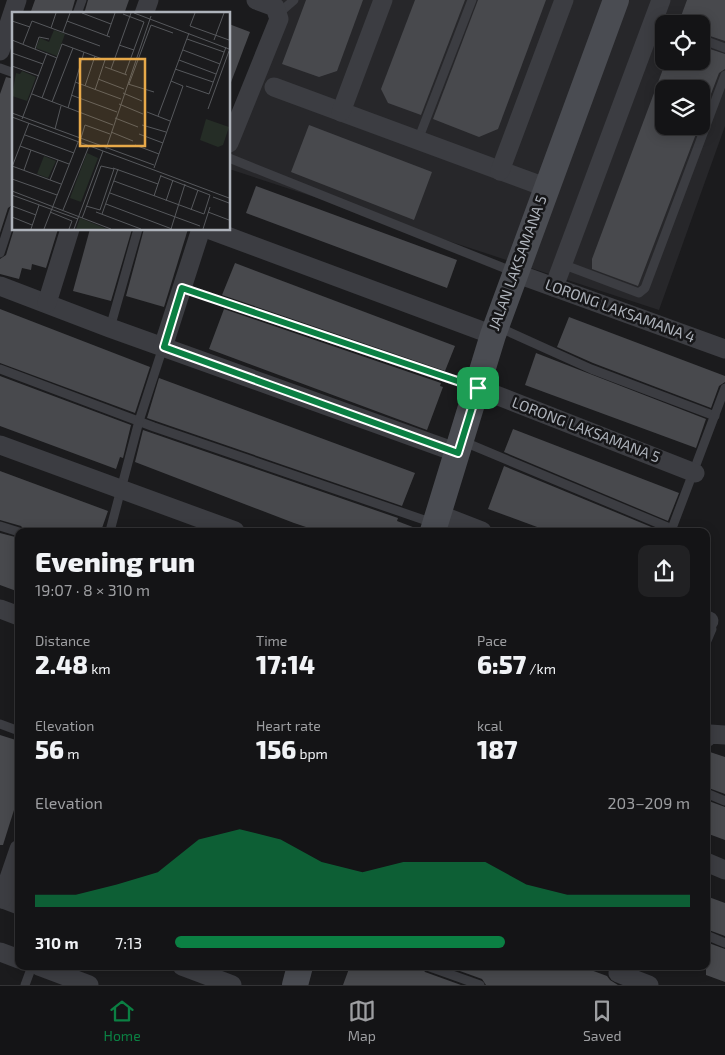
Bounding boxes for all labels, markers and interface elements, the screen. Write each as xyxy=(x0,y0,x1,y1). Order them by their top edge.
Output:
inset map xyxy=(12,12,230,230)
map controls xyxy=(655,15,710,135)
button: locate xyxy=(655,15,710,70)
button: layers xyxy=(655,80,710,135)
street label: JALAN LAKSAMANA 5 xyxy=(484,193,550,333)
street label: LORONG LAKSAMANA 4 xyxy=(543,275,698,346)
pin xyxy=(457,367,499,409)
icon: arrive xyxy=(464,374,492,402)
street label: LORONG LAKSAMANA 5 xyxy=(510,392,663,466)
text: Evening run xyxy=(35,544,195,578)
button: share xyxy=(638,545,690,597)
text: 19:07 · 8 × 310 m xyxy=(35,580,150,599)
text: Distance xyxy=(35,632,90,649)
text: Time xyxy=(256,632,287,649)
text: Pace xyxy=(477,632,507,649)
text: 2.48 xyxy=(35,649,88,679)
text: 17:14 xyxy=(256,649,315,679)
text: 6:57 xyxy=(477,649,526,679)
text: km xyxy=(88,660,111,677)
text: /km xyxy=(526,660,556,677)
text: Elevation xyxy=(35,717,94,734)
text: Heart rate xyxy=(256,717,321,734)
text: kcal xyxy=(477,717,503,734)
text: 56 xyxy=(35,734,64,764)
text: 156 xyxy=(256,734,296,764)
text: 187 xyxy=(477,734,517,764)
text: m xyxy=(64,745,79,762)
text: bpm xyxy=(296,745,328,762)
text: Elevation xyxy=(35,793,103,812)
text: 203–209 m xyxy=(608,793,690,812)
text: 310 m xyxy=(35,933,79,952)
text: 7:13 xyxy=(115,933,142,952)
tab: Home xyxy=(104,997,141,1044)
tab: Map xyxy=(348,997,376,1044)
tab: Saved xyxy=(583,997,621,1044)

